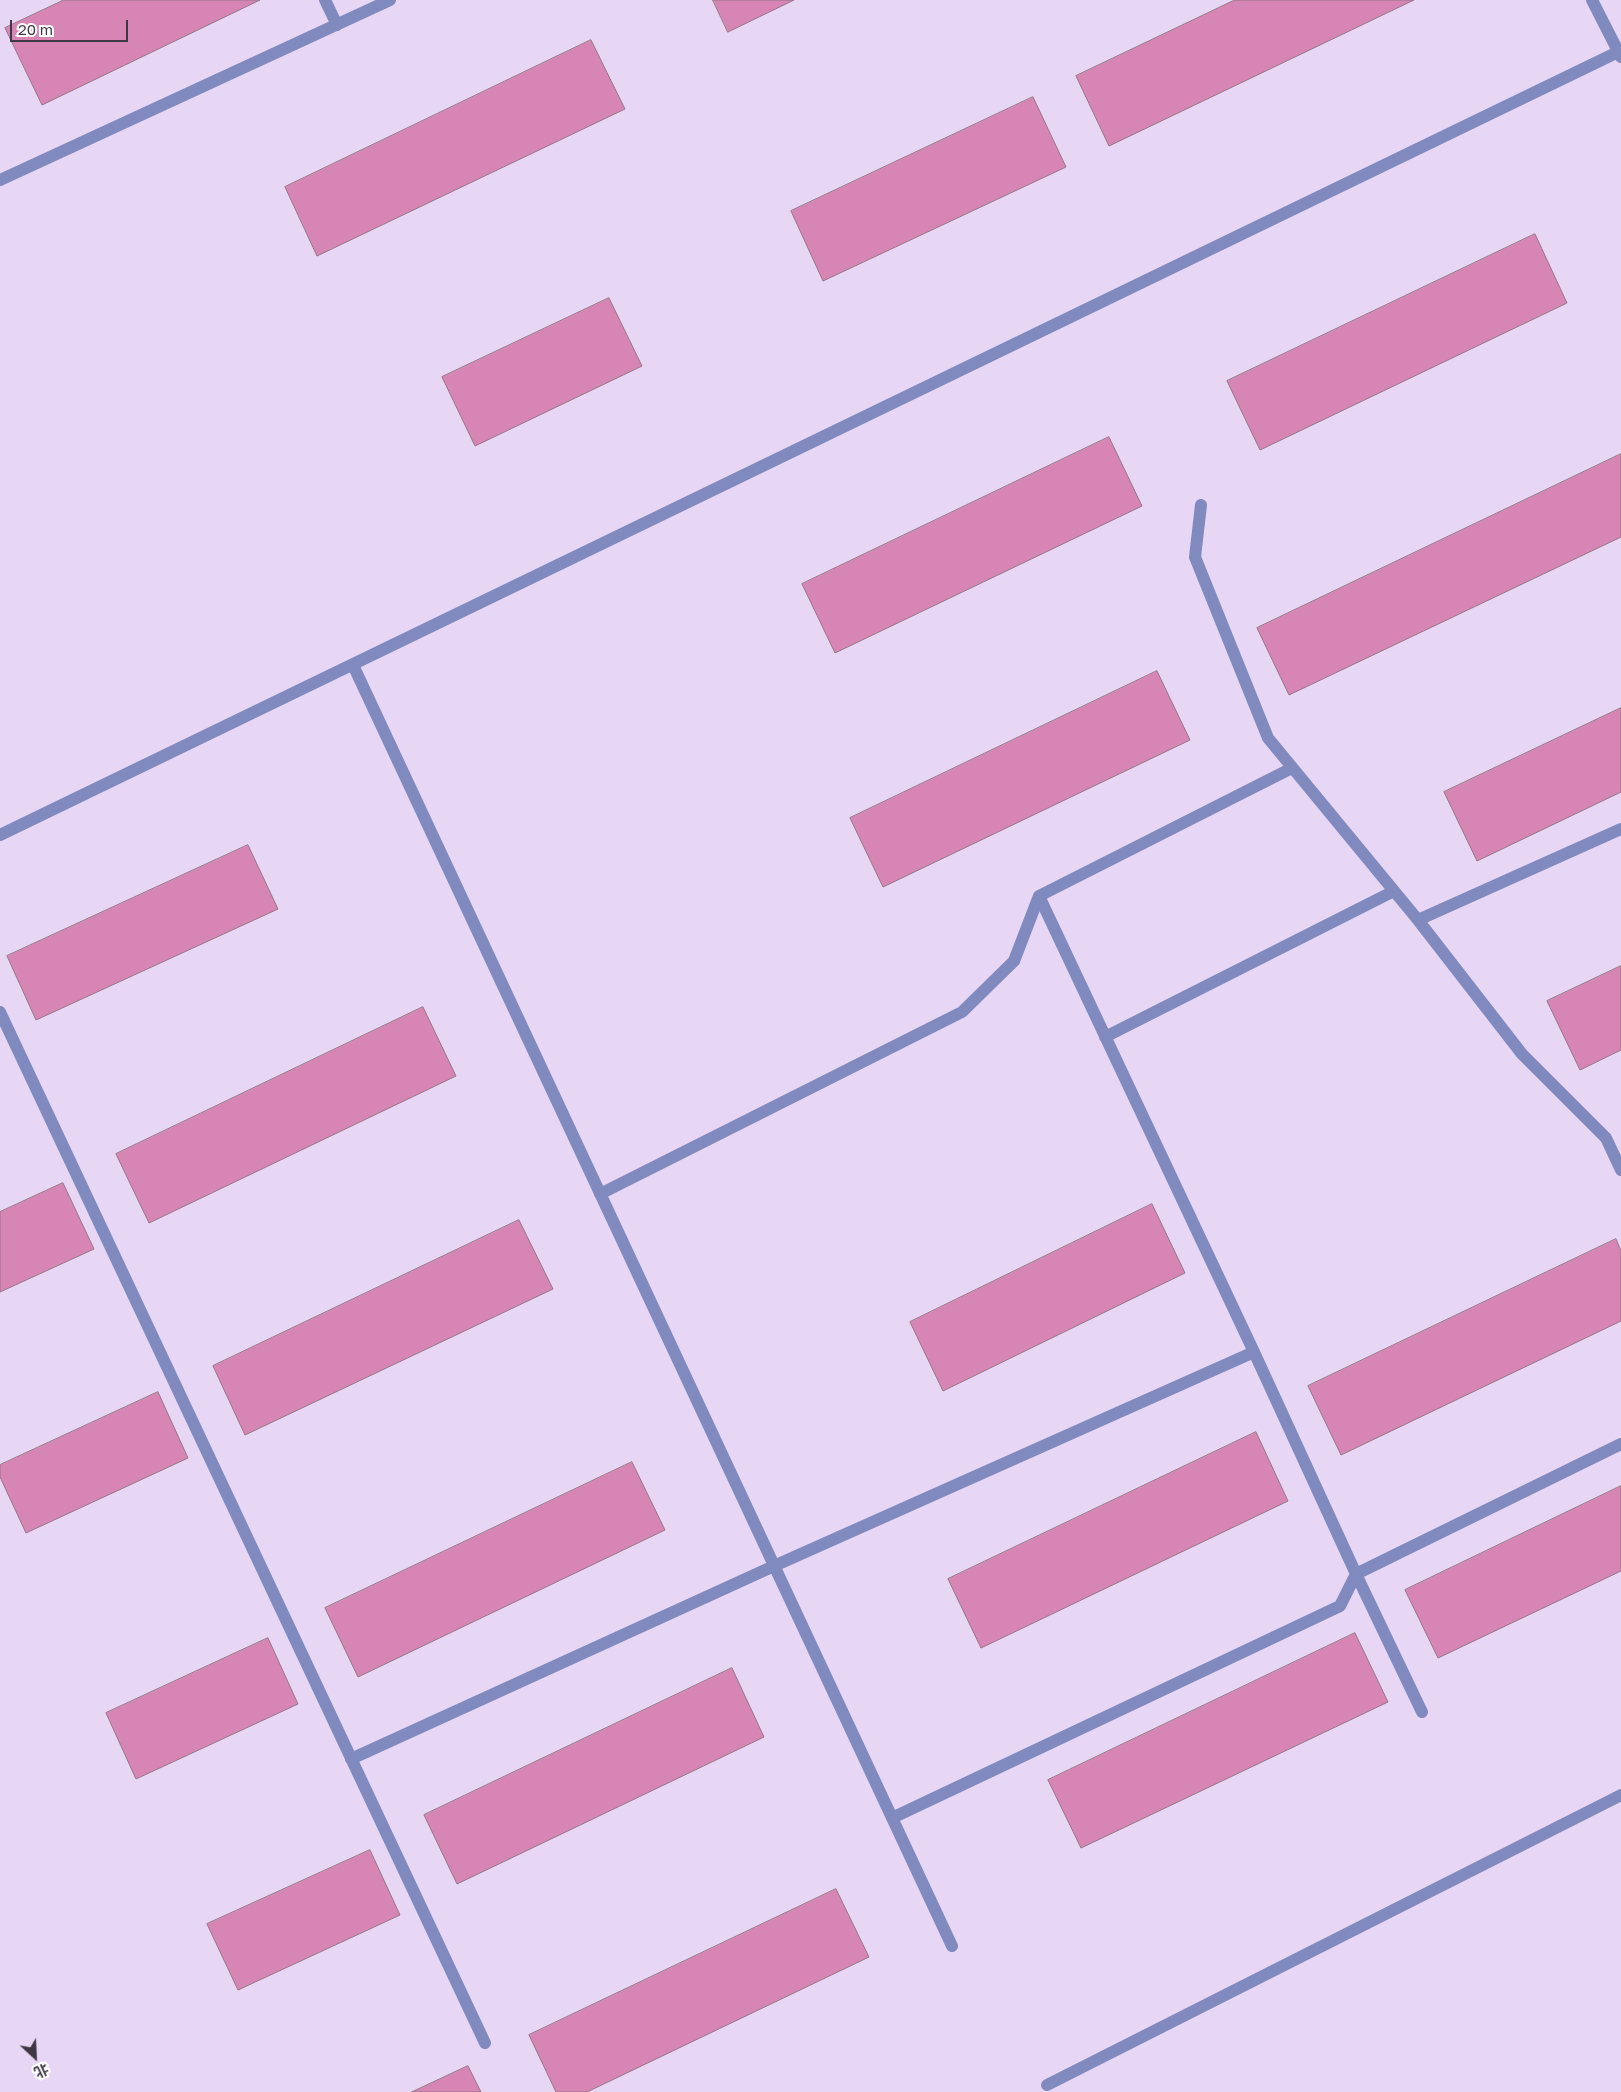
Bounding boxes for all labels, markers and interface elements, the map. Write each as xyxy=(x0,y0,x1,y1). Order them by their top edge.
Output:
scale bar xyxy=(12,10,130,42)
text: 20 m xyxy=(18,20,53,38)
north arrow xyxy=(10,2032,60,2082)
text: 北 xyxy=(32,2060,51,2082)

